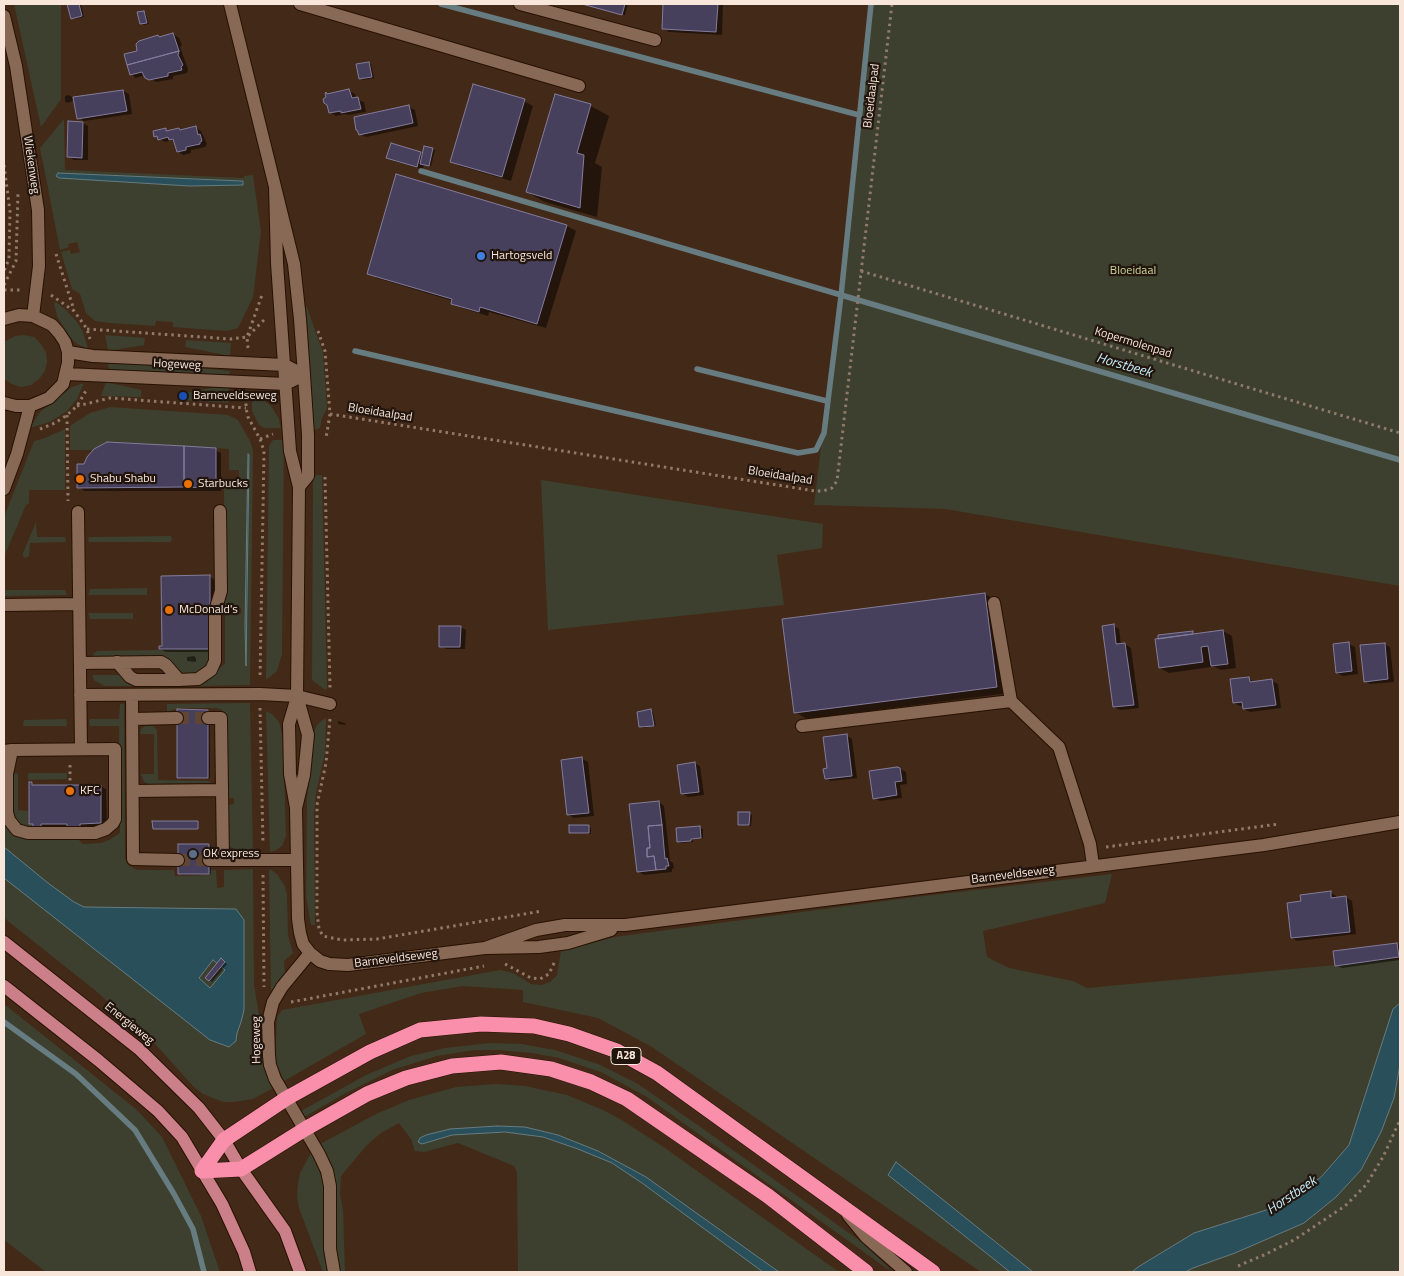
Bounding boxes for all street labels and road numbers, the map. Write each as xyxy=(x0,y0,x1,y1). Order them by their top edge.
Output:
street label: Bloeidaalpad xyxy=(861,63,883,129)
street label: Wiekenweg xyxy=(20,135,42,195)
street label: Kopermolenpad xyxy=(1093,324,1173,362)
street label: Hogeweg xyxy=(153,357,201,373)
street label: Bloeidaalpad xyxy=(347,401,413,425)
street label: Bloeidaalpad xyxy=(747,464,813,488)
street label: Barneveldseweg xyxy=(971,863,1055,887)
street label: Barneveldseweg xyxy=(354,947,438,971)
street label: Energieweg xyxy=(101,1000,157,1048)
street label: Hogeweg xyxy=(249,1016,265,1064)
road number: A28 xyxy=(611,1048,641,1064)

